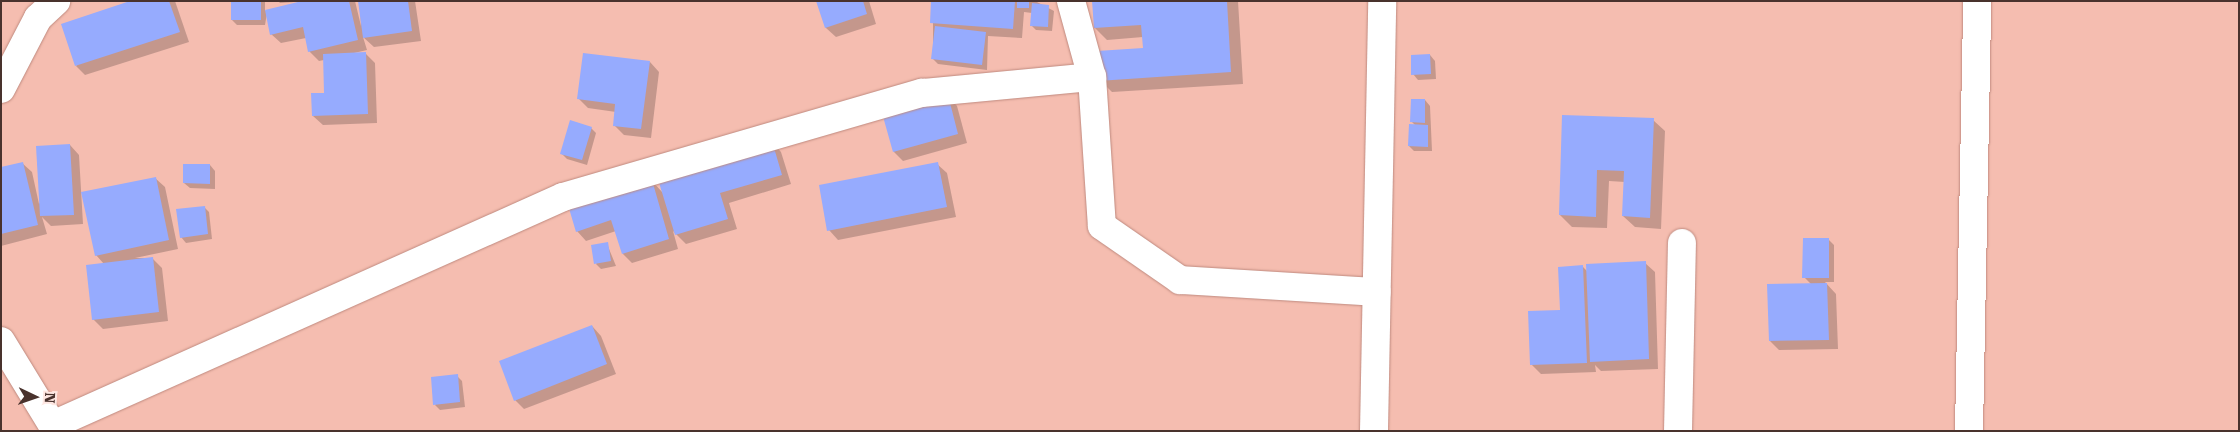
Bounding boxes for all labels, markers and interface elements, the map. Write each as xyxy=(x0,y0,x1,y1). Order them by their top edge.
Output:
north arrow xyxy=(10,372,60,422)
text: N xyxy=(42,392,58,404)

